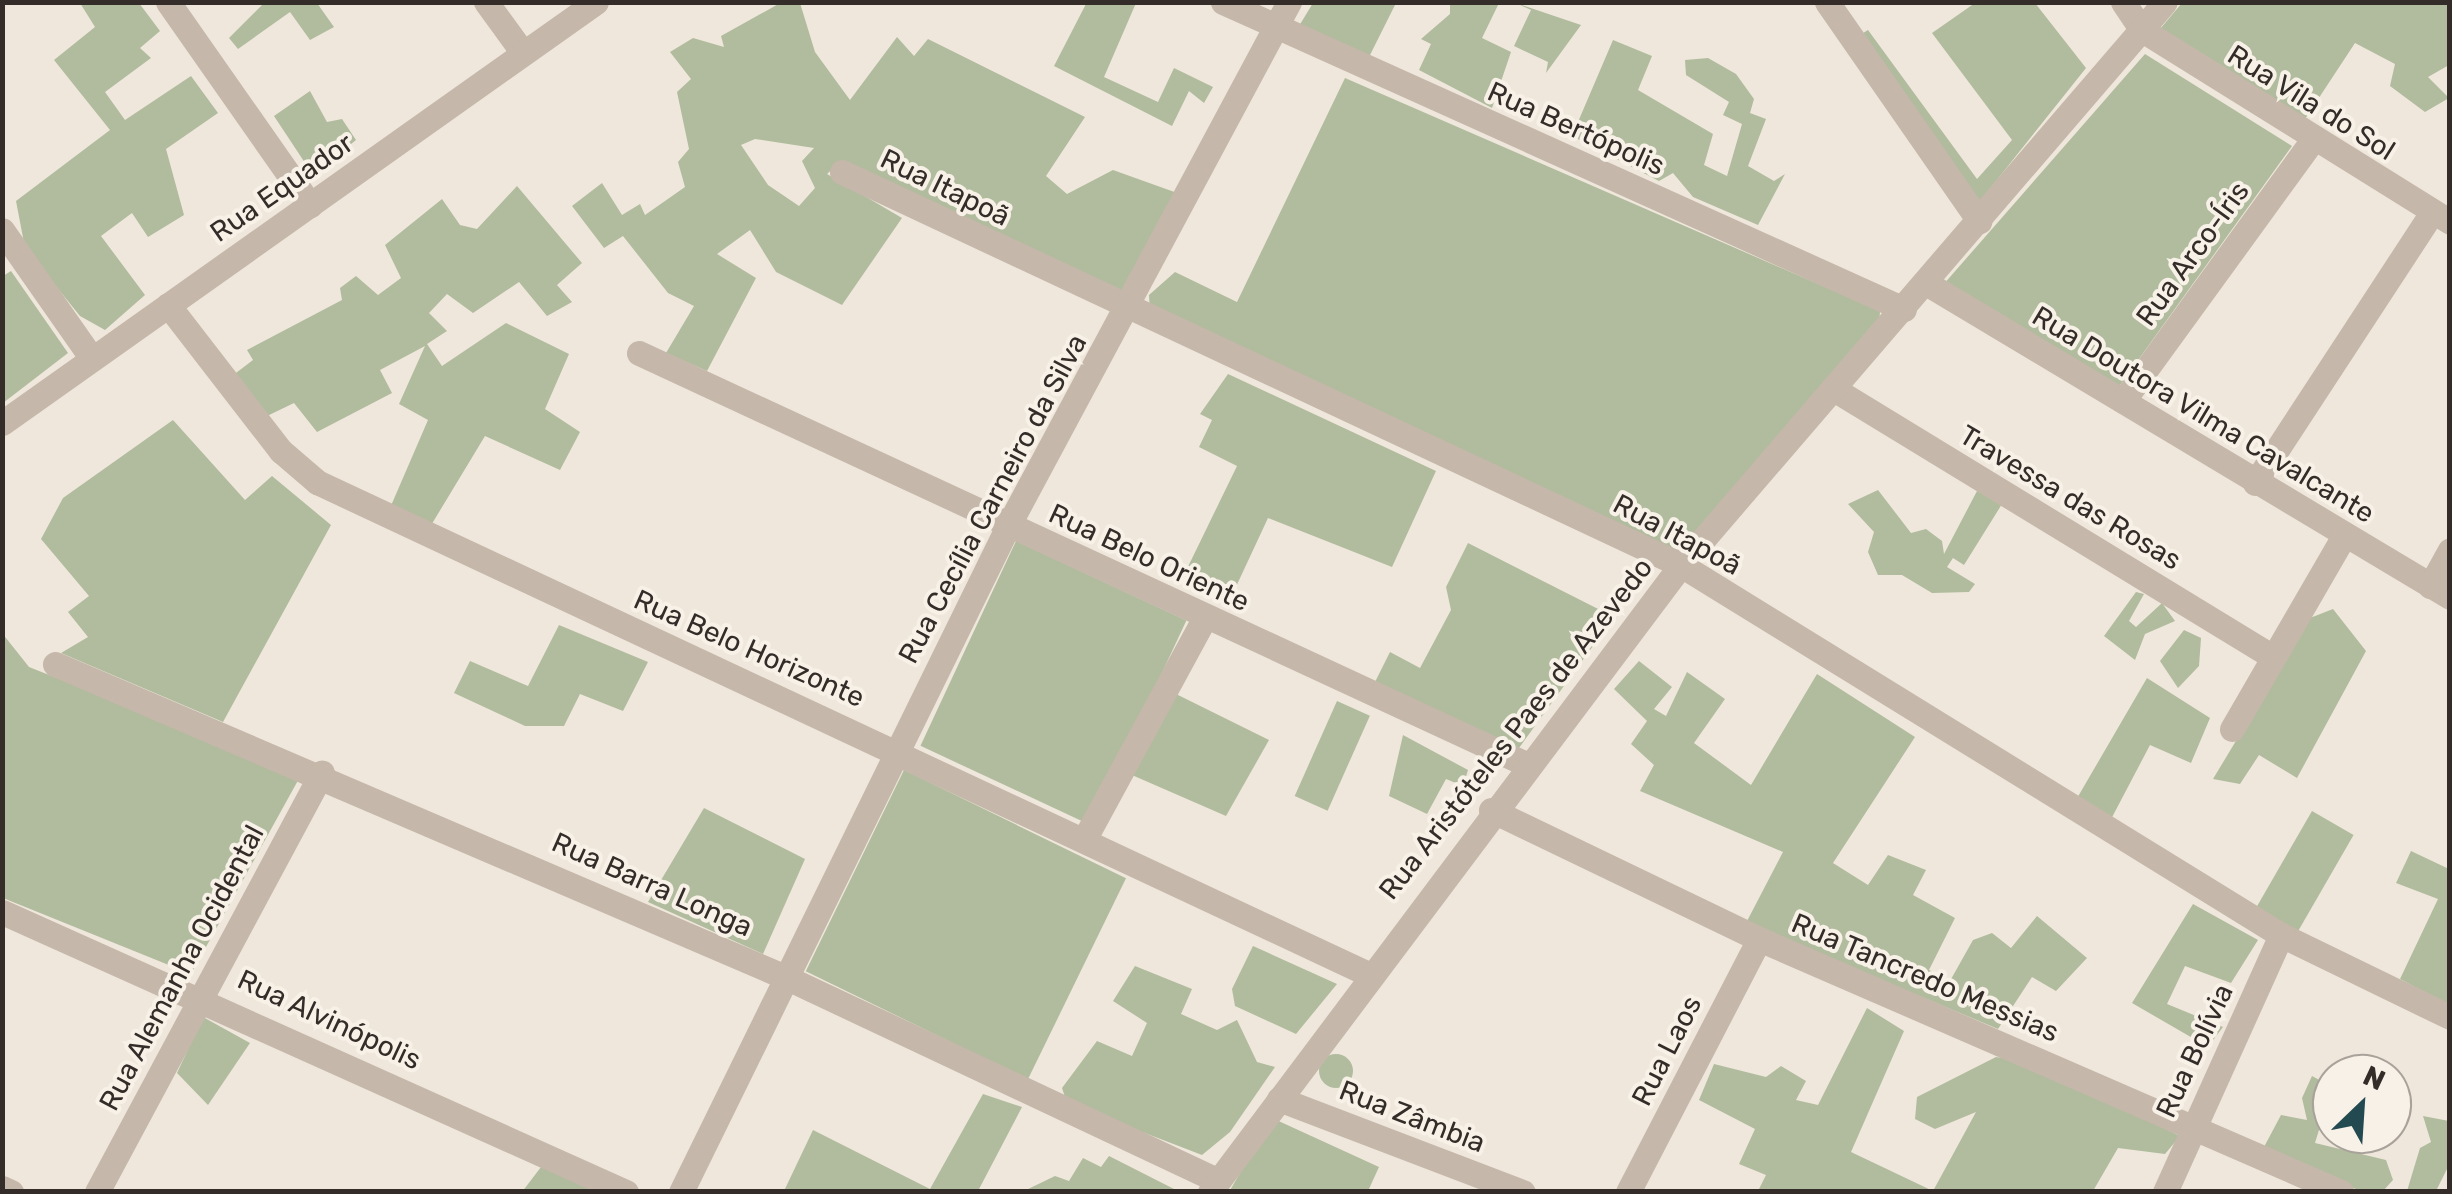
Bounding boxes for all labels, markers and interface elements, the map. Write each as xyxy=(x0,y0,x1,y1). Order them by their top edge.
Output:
street label: Rua Vila do Sol xyxy=(2221,38,2401,168)
street label: Rua Bertópolis xyxy=(1482,75,1670,183)
street label: Rua Equador xyxy=(204,126,360,250)
street label: Rua Itapoã xyxy=(875,142,1015,234)
street label: Rua Arco-Íris xyxy=(2129,175,2257,333)
street label: Rua Doutora Vilma Cavalcante xyxy=(2026,299,2380,531)
street label: Rua Cecília Carneiro da Silva xyxy=(892,329,1094,669)
street label: Travessa das Rosas xyxy=(1953,419,2187,577)
street label: Rua Itapoã xyxy=(1607,487,1747,583)
street label: Rua Belo Oriente xyxy=(1044,497,1254,619)
street label: Rua Aristóteles Paes de Azevedo xyxy=(1372,551,1660,907)
street label: Rua Belo Horizonte xyxy=(629,583,869,715)
street label: Rua Alemanha Ocidental xyxy=(92,819,272,1117)
street label: Rua Barra Longa xyxy=(547,826,757,944)
street label: Rua Tancredo Messias xyxy=(1786,906,2064,1050)
street label: Rua Alvinópolis xyxy=(232,963,426,1077)
street label: Rua Bolívia xyxy=(2149,979,2241,1123)
street label: Rua Laos xyxy=(1625,990,1709,1112)
north arrow xyxy=(2312,1054,2412,1154)
text: N xyxy=(2358,1059,2390,1097)
street label: Rua Zâmbia xyxy=(1334,1074,1490,1160)

